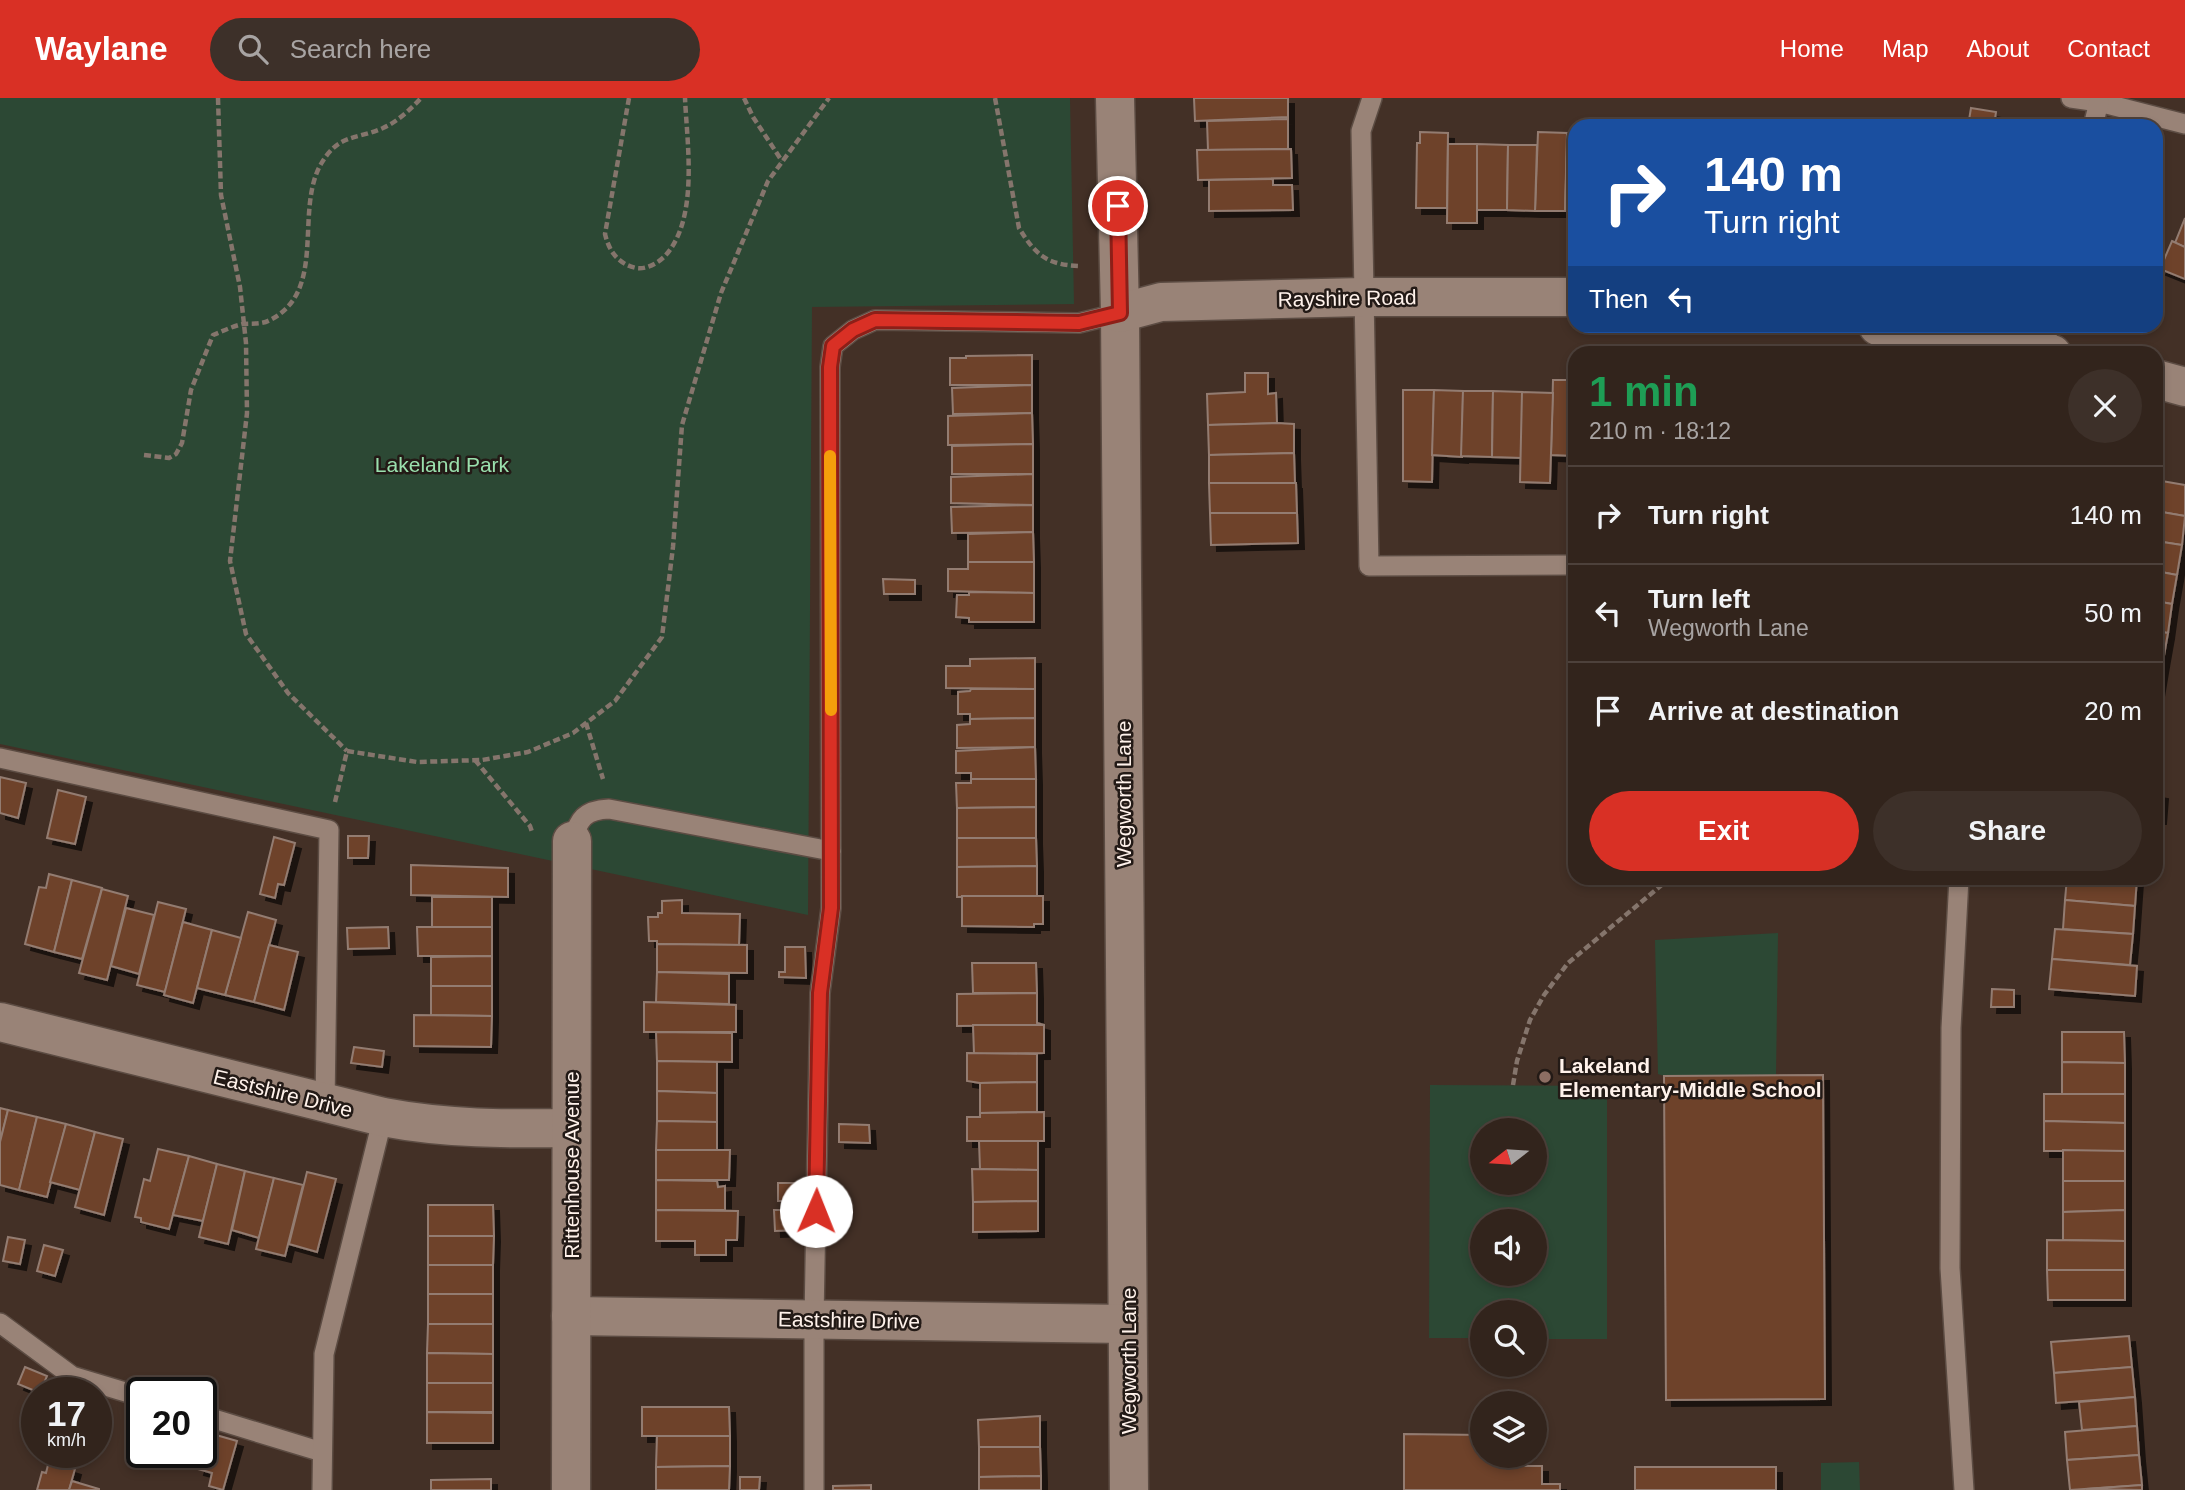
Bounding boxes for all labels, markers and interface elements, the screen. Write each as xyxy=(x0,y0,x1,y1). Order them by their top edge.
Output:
search box xyxy=(210,18,700,81)
text: Waylane xyxy=(35,30,168,67)
icon: search xyxy=(234,30,272,68)
text: Search here xyxy=(290,34,431,64)
text: Home xyxy=(1780,35,1844,62)
text: Map xyxy=(1882,35,1929,62)
text: About xyxy=(1967,35,2029,62)
text: Contact xyxy=(2067,35,2150,62)
icon: right xyxy=(1589,147,1680,238)
text: 140 m xyxy=(1704,147,1843,201)
pin xyxy=(1088,176,1148,236)
icon: arrive xyxy=(1099,187,1137,225)
text: Turn right xyxy=(1704,204,1840,240)
icon: left xyxy=(1662,280,1700,318)
text: Then xyxy=(1589,284,1648,314)
street label: Rayshire Road xyxy=(1277,285,1417,311)
text: 1 min xyxy=(1589,368,1699,415)
button: close xyxy=(2068,369,2142,443)
text: 210 m · 18:12 xyxy=(1589,418,1731,444)
park label: Lakeland Park xyxy=(375,453,510,476)
icon: right xyxy=(1589,496,1627,534)
text: Turn right xyxy=(1648,500,1769,530)
text: 140 m xyxy=(2070,500,2142,530)
text: Turn left xyxy=(1648,584,1750,614)
icon: left xyxy=(1589,594,1627,632)
text: 50 m xyxy=(2084,598,2142,628)
text: Wegworth Lane xyxy=(1648,615,1809,641)
icon: arrive xyxy=(1589,692,1627,730)
text: Arrive at destination xyxy=(1648,696,1899,726)
text: 20 m xyxy=(2084,696,2142,726)
street label: Wegworth Lane xyxy=(1112,721,1135,867)
button: Exit xyxy=(1589,791,1859,871)
button: Share xyxy=(1873,791,2142,871)
place label: Lakeland Elementary-Middle School xyxy=(1559,1054,1822,1101)
street label: Eastshire Drive xyxy=(211,1065,355,1121)
marker: Lakeland Elementary-Middle School xyxy=(1537,1069,1553,1085)
street label: Rittenhouse Avenue xyxy=(560,1071,583,1259)
north arrow xyxy=(1470,1118,1547,1195)
map controls xyxy=(1470,1118,1547,1468)
position arrow xyxy=(779,1174,853,1248)
button: sound xyxy=(1470,1209,1547,1286)
street label: Wegworth Lane xyxy=(1117,1288,1140,1434)
button: search xyxy=(1470,1300,1547,1377)
street label: Eastshire Drive xyxy=(778,1307,920,1333)
speed limit sign: 20 xyxy=(126,1377,217,1468)
button: layers xyxy=(1470,1391,1547,1468)
text: 17 xyxy=(47,1394,86,1433)
text: km/h xyxy=(47,1430,86,1450)

